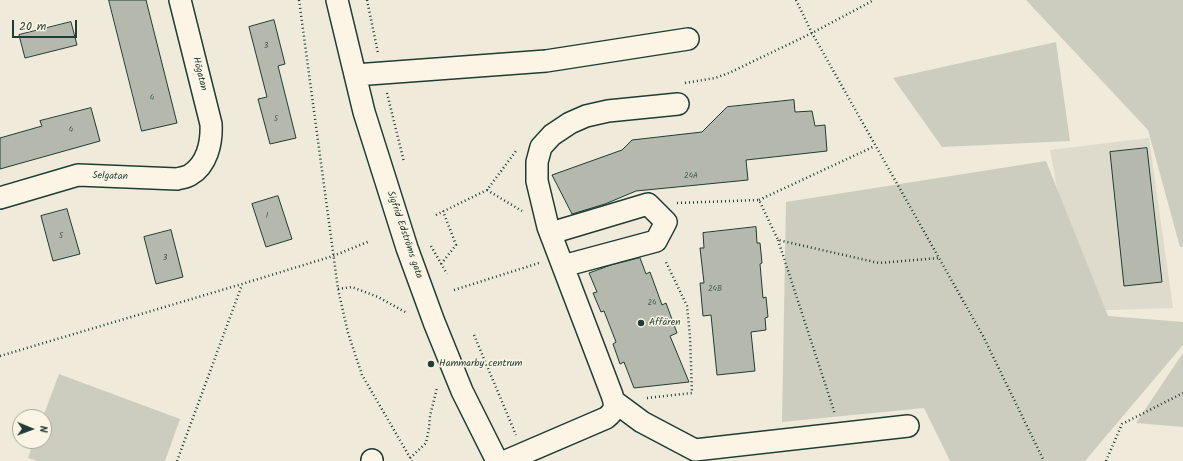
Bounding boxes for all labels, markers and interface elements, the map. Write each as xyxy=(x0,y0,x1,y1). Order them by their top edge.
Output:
scale bar xyxy=(14,12,79,38)
text: 20 m xyxy=(19,17,46,36)
house number: 3 xyxy=(264,42,268,52)
street label: Högatan xyxy=(189,56,209,92)
house number: 4 xyxy=(150,94,154,104)
house number: 5 xyxy=(274,115,278,125)
house number: 4 xyxy=(69,126,73,136)
street label: Selgatan xyxy=(92,170,128,184)
house number: 24A xyxy=(684,172,698,182)
street label: Sigfrid Edströms gata xyxy=(383,190,425,280)
house number: 1 xyxy=(266,212,268,222)
house number: 5 xyxy=(59,232,63,242)
house number: 3 xyxy=(163,254,167,264)
house number: 24B xyxy=(708,285,722,295)
house number: 24 xyxy=(647,299,657,309)
place label: Affären xyxy=(649,317,680,329)
marker: Affären xyxy=(636,318,646,328)
place label: Hammarby centrum xyxy=(439,358,522,370)
marker: Hammarby centrum xyxy=(426,359,436,369)
north arrow xyxy=(12,409,52,449)
text: N xyxy=(34,426,52,433)

